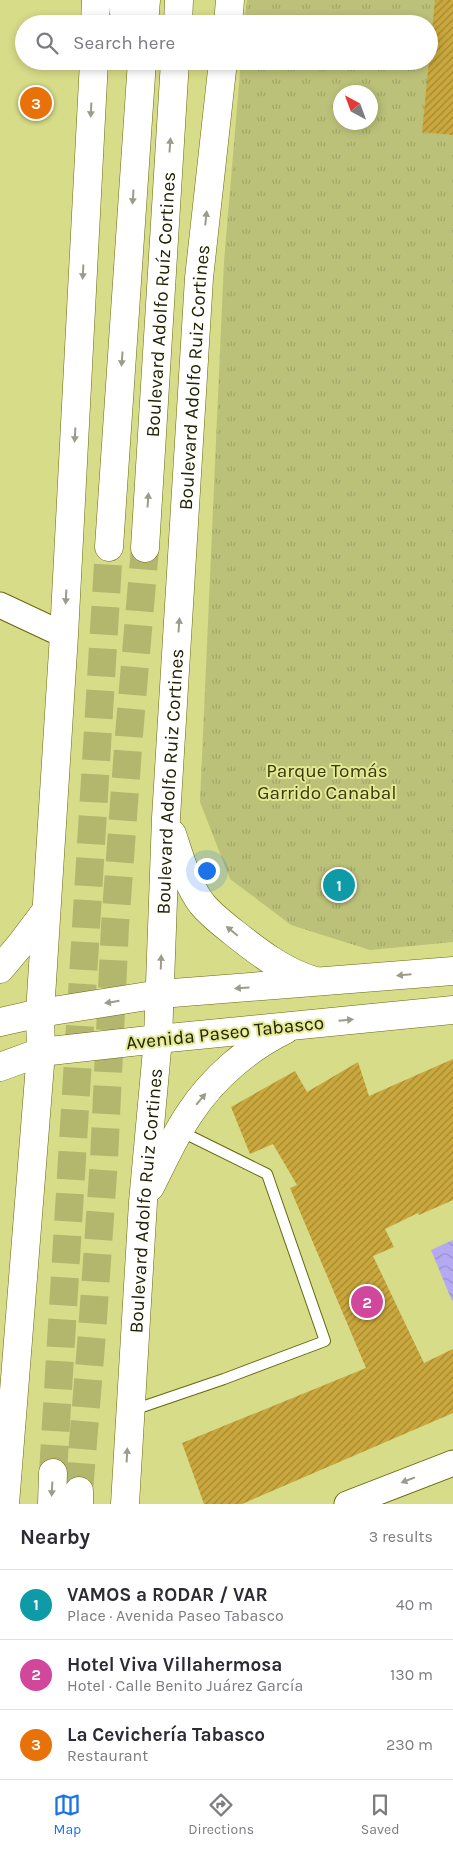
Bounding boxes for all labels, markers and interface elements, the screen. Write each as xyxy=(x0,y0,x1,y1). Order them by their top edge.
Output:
search box xyxy=(15,15,438,70)
icon: search xyxy=(33,29,61,57)
text: Search here xyxy=(73,32,175,54)
pin: 3 xyxy=(20,84,52,122)
north arrow xyxy=(333,85,378,130)
one-way arrow xyxy=(87,102,95,118)
one-way arrow xyxy=(166,137,174,153)
street label: Boulevard Adolfo Ruíz Cortines xyxy=(142,171,180,438)
one-way arrow xyxy=(128,189,136,205)
one-way arrow xyxy=(202,210,210,226)
street label: Boulevard Adolfo Ruiz Cortines xyxy=(175,243,215,511)
one-way arrow xyxy=(79,264,87,280)
one-way arrow xyxy=(117,352,125,368)
one-way arrow xyxy=(70,427,78,443)
one-way arrow xyxy=(144,491,152,507)
one-way arrow xyxy=(62,589,70,605)
one-way arrow xyxy=(176,616,184,632)
street label: Boulevard Adolfo Ruiz Cortines xyxy=(153,648,188,915)
park label: Parque Tomás Garrido Canabal xyxy=(257,760,397,804)
your location xyxy=(194,858,220,884)
pin: 1 xyxy=(323,866,355,904)
one-way arrow xyxy=(226,926,239,937)
one-way arrow xyxy=(158,953,166,969)
one-way arrow xyxy=(396,971,412,979)
one-way arrow xyxy=(234,984,250,992)
one-way arrow xyxy=(104,998,120,1006)
street label: Avenida Paseo Tabasco xyxy=(125,1012,325,1054)
one-way arrow xyxy=(338,1016,354,1024)
street label: Boulevard Adolfo Ruiz Cortines xyxy=(125,1067,167,1334)
one-way arrow xyxy=(195,1093,206,1105)
pin: 2 xyxy=(351,1283,383,1321)
one-way arrow xyxy=(123,1447,131,1463)
one-way arrow xyxy=(400,1477,415,1485)
one-way arrow xyxy=(48,1481,56,1497)
text: Nearby xyxy=(20,1525,90,1549)
text: 3 results xyxy=(369,1527,433,1546)
text: VAMOS a RODAR / VAR xyxy=(67,1584,268,1606)
text: 1 xyxy=(33,1595,39,1614)
text: 40 m xyxy=(396,1595,433,1614)
text: Place · Avenida Paseo Tabasco xyxy=(67,1606,284,1625)
text: Hotel Viva Villahermosa xyxy=(67,1654,282,1676)
text: 2 xyxy=(31,1665,41,1684)
text: 130 m xyxy=(390,1665,433,1684)
text: Hotel · Calle Benito Juárez García xyxy=(67,1676,303,1695)
text: La Cevichería Tabasco xyxy=(67,1724,265,1746)
text: 3 xyxy=(31,1735,41,1754)
text: 230 m xyxy=(386,1735,433,1754)
text: Restaurant xyxy=(67,1746,148,1765)
tab: Map xyxy=(53,1791,81,1838)
tab: Directions xyxy=(188,1791,254,1838)
tab: Saved xyxy=(361,1791,400,1838)

